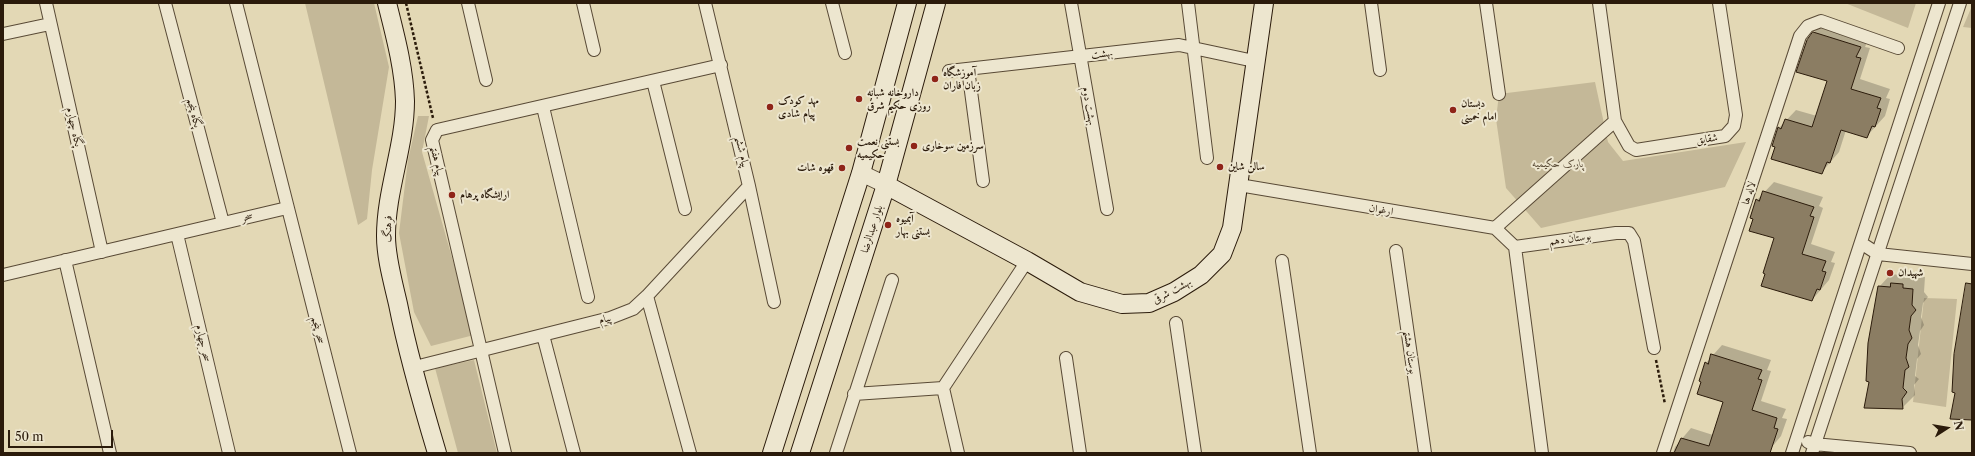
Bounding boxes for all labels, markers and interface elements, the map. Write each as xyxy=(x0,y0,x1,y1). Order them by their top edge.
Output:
street label: بهشت xyxy=(1090,46,1114,62)
place label: آموزشگاه زبان فاران xyxy=(943,66,981,92)
marker: آموزشگاه زبان فاران xyxy=(930,74,940,84)
place label: داروخانه شبانه روزی حکیم شرق xyxy=(867,86,931,112)
street label: بهشت دوم xyxy=(1079,86,1099,126)
place label: مهد کودک پیام شادی xyxy=(778,94,819,120)
marker: داروخانه شبانه روزی حکیم شرق xyxy=(854,94,864,104)
street label: پگاه پنجم xyxy=(184,97,204,129)
place label: دبستان امام خمینی xyxy=(1461,97,1497,123)
marker: مهد کودک پیام شادی xyxy=(765,102,775,112)
marker: دبستان امام خمینی xyxy=(1448,105,1458,115)
street label: پگاه چهارم xyxy=(63,106,85,148)
street label: شقایق xyxy=(1695,131,1719,147)
street label: پیام ششم xyxy=(732,135,752,169)
place label: بستنی نعمت حکیمیه xyxy=(857,135,899,161)
place label: سرزمین سوخاری xyxy=(922,139,984,153)
marker: سرزمین سوخاری xyxy=(909,141,919,151)
marker: بستنی نعمت حکیمیه xyxy=(844,143,854,153)
street label: پیام هفتم xyxy=(427,145,447,177)
park label: پارک حکیمیه xyxy=(1532,157,1584,171)
place label: سالن شاین xyxy=(1228,160,1265,174)
place label: قهوه شات xyxy=(797,161,834,175)
marker: سالن شاین xyxy=(1215,162,1225,172)
marker: قهوه شات xyxy=(837,163,847,173)
street label: لاله ها xyxy=(1739,180,1759,206)
place label: ارایشگاه پرهام xyxy=(460,188,509,202)
marker: ارایشگاه پرهام xyxy=(447,190,457,200)
street label: ارغوان xyxy=(1368,201,1394,219)
street label: بلوار عبدالرضا xyxy=(858,203,886,255)
street label: سحر xyxy=(240,209,254,225)
place label: آبمیوه بستنی بهار xyxy=(896,212,930,238)
street label: فرهنگ xyxy=(381,215,395,243)
marker: آبمیوه بستنی بهار xyxy=(883,220,893,230)
street label: بوستان دهم xyxy=(1548,230,1592,248)
place label: شهیدان xyxy=(1898,266,1923,280)
marker: شهیدان xyxy=(1885,268,1895,278)
street label: بهشت شرقی xyxy=(1150,275,1194,307)
street label: پیام xyxy=(597,311,613,327)
street label: سحر پنجم xyxy=(308,315,328,345)
street label: سحر چهارم xyxy=(192,323,214,363)
street label: بوستان هشتم xyxy=(1400,329,1420,375)
north arrow xyxy=(1927,408,1967,448)
text: N xyxy=(1951,419,1967,432)
scale bar xyxy=(10,422,115,448)
text: 50 m xyxy=(15,429,44,444)

